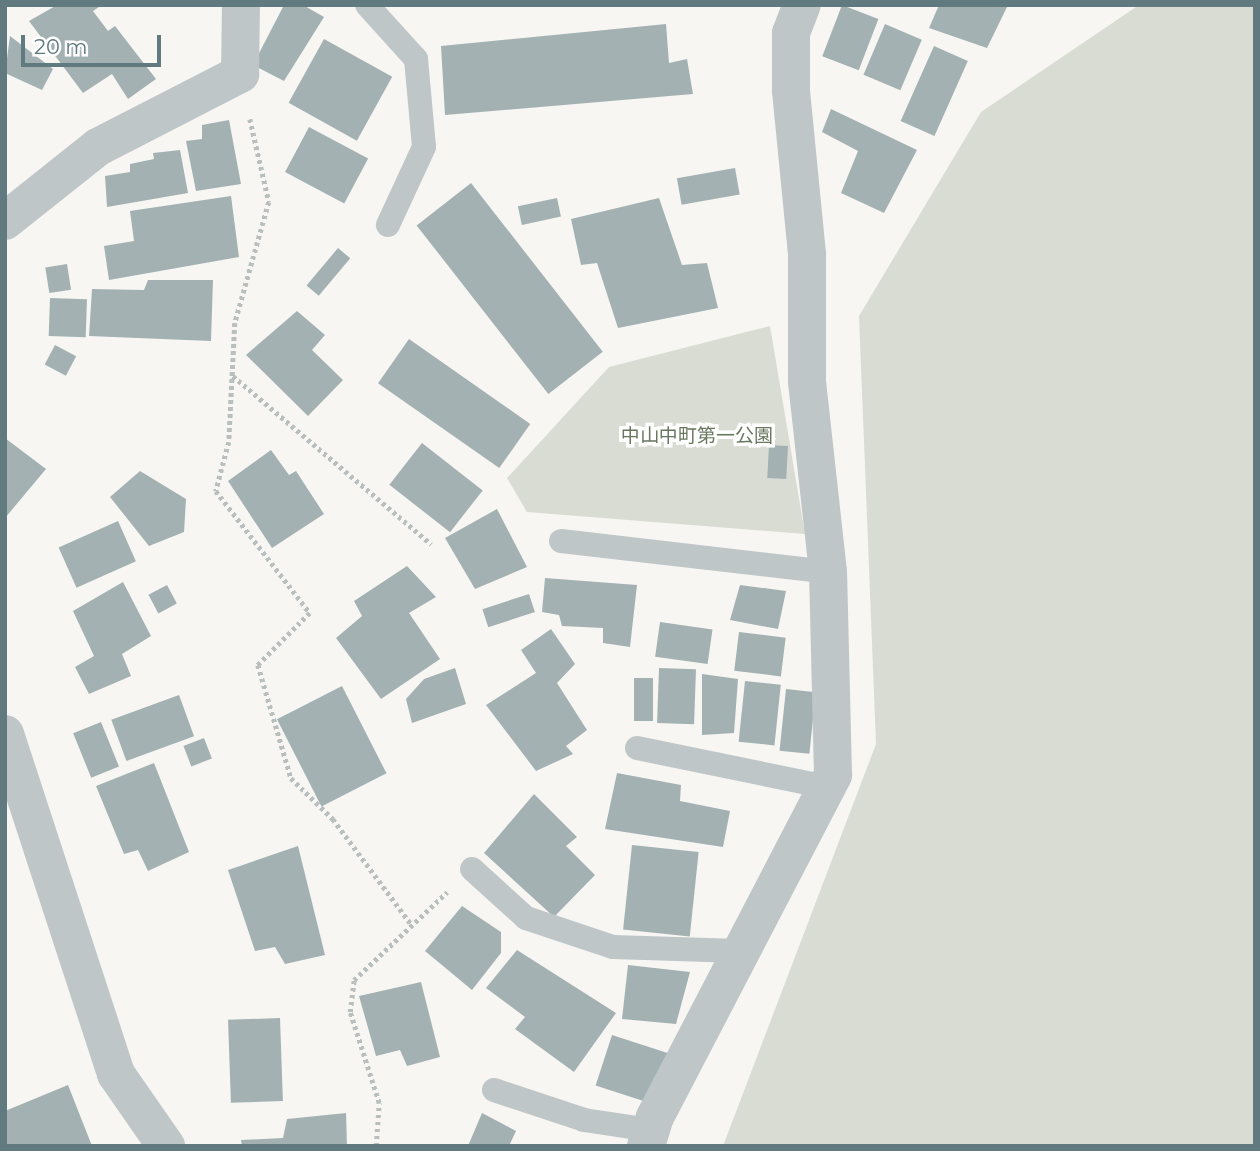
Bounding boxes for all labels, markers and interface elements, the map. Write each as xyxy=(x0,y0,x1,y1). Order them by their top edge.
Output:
scale bar xyxy=(24,21,164,65)
text: 20 m xyxy=(34,34,88,59)
park label: 中山中町第一公園 xyxy=(621,425,773,447)

